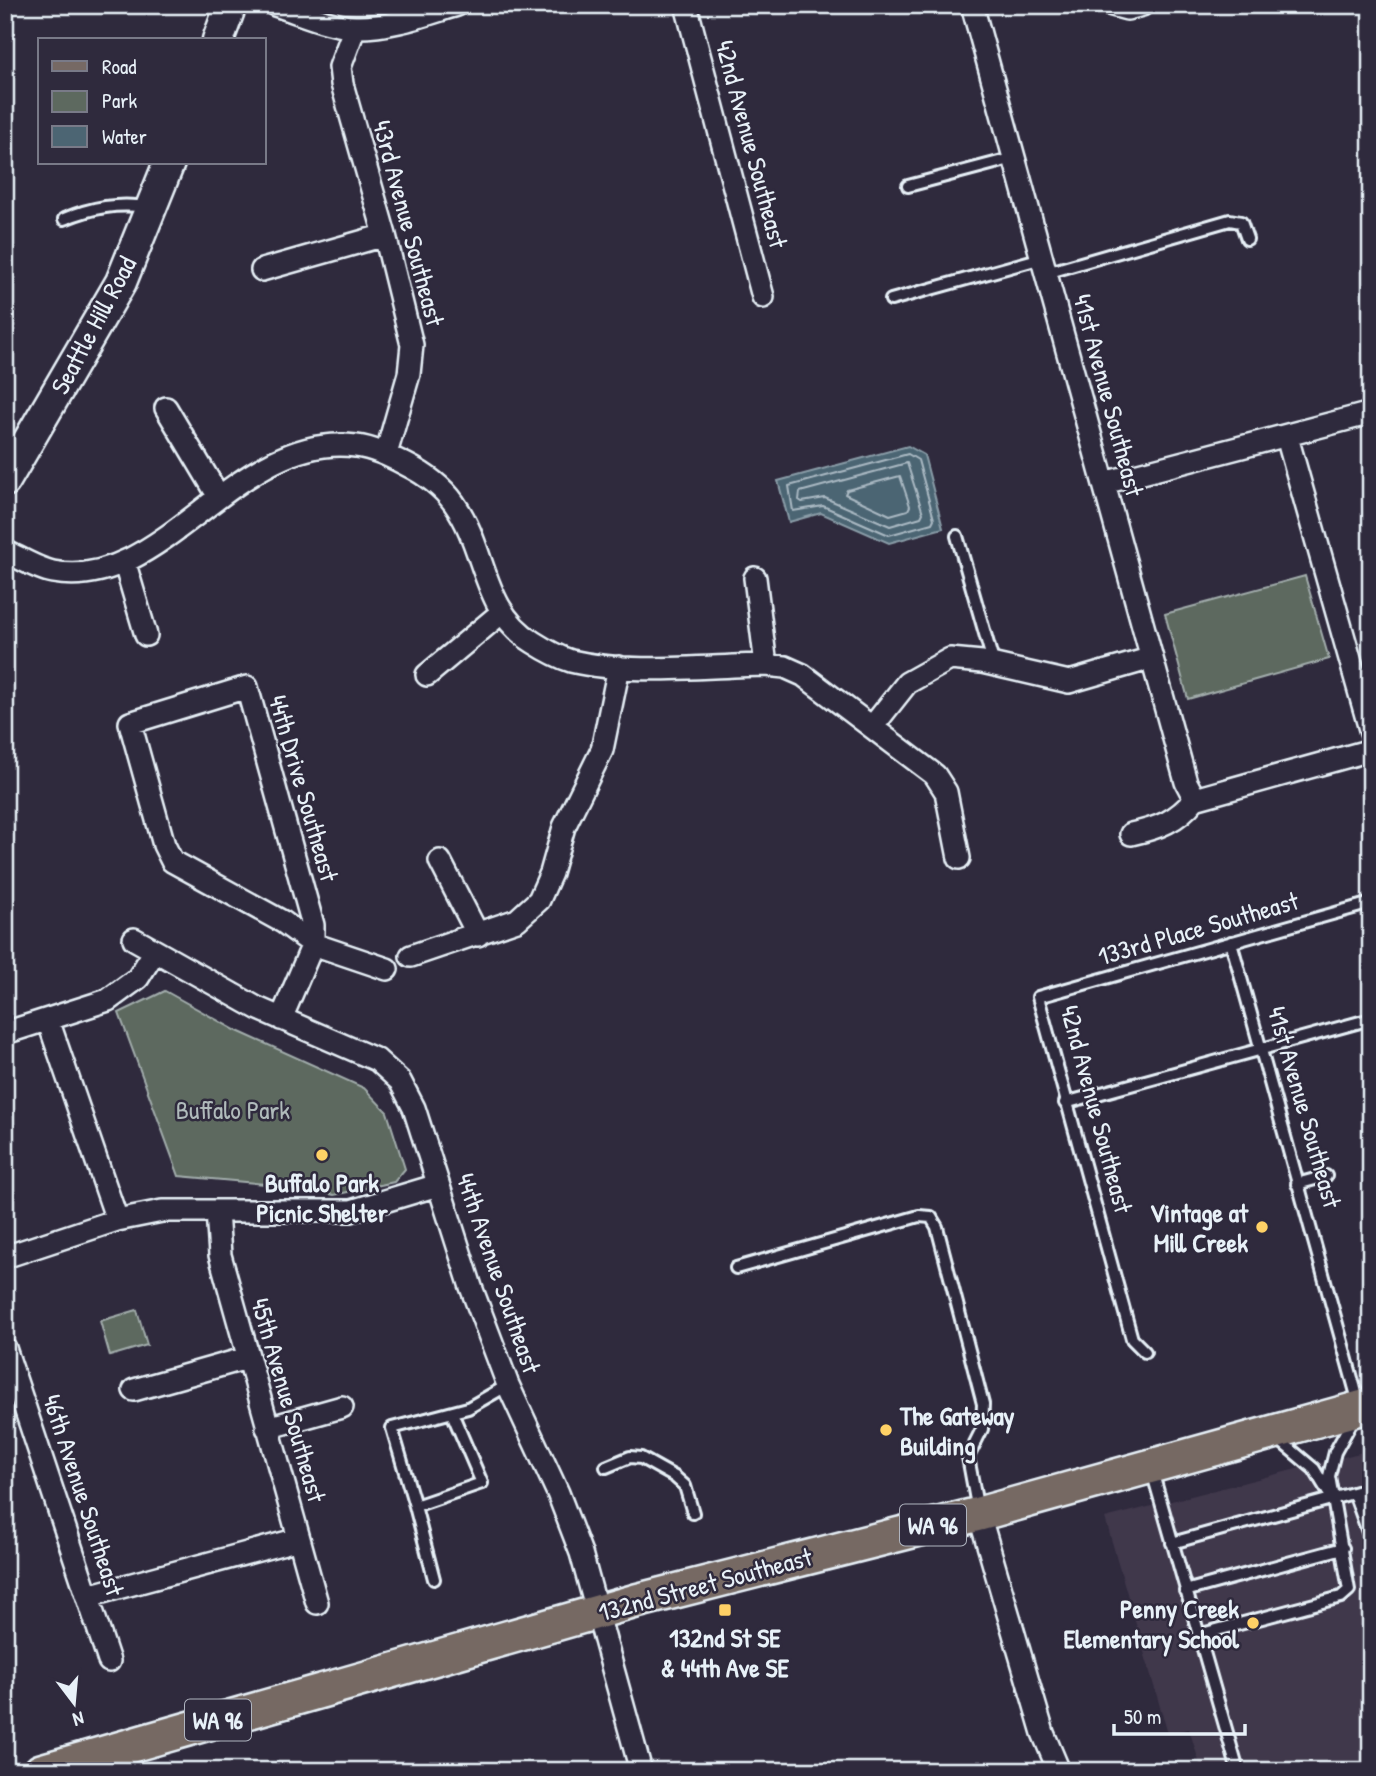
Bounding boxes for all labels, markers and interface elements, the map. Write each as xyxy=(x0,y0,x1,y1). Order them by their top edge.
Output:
street label: 42nd Avenue Southeast xyxy=(707,36,797,253)
legend xyxy=(38,38,266,164)
text: Road xyxy=(102,52,136,81)
text: Park xyxy=(102,86,137,115)
street label: 43rd Avenue Southeast xyxy=(365,116,454,331)
text: Water xyxy=(102,122,147,151)
street label: Seattle Hill Road xyxy=(42,250,144,400)
street label: 41st Avenue Southeast xyxy=(1065,290,1153,501)
street label: 44th Drive Southeast xyxy=(261,691,348,886)
street label: 133rd Place Southeast xyxy=(1094,882,1303,973)
street label: 42nd Avenue Southeast xyxy=(1052,1001,1142,1218)
street label: 41st Avenue Southeast xyxy=(1259,1002,1351,1213)
park label: Buffalo Park xyxy=(176,1092,290,1127)
marker: Buffalo Park Picnic Shelter xyxy=(314,1147,330,1163)
place label: Buffalo Park Picnic Shelter xyxy=(256,1165,389,1230)
street label: 44th Avenue Southeast xyxy=(448,1168,550,1379)
place label: Vintage at Mill Creek xyxy=(1150,1195,1249,1260)
marker: Vintage at Mill Creek xyxy=(1254,1219,1270,1235)
street label: 45th Avenue Southeast xyxy=(243,1294,335,1507)
street label: 46th Avenue Southeast xyxy=(35,1390,133,1601)
place label: The Gateway Building xyxy=(899,1398,1015,1464)
marker: The Gateway Building xyxy=(878,1422,894,1438)
road number: WA 96 xyxy=(900,1504,966,1546)
street label: 132nd Street Southeast xyxy=(594,1538,817,1629)
place label: Penny Creek Elementary School xyxy=(1064,1591,1240,1657)
marker: 132nd St SE & 44th Ave SE xyxy=(717,1602,733,1618)
marker: Penny Creek Elementary School xyxy=(1245,1615,1261,1631)
place label: 132nd St SE & 44th Ave SE xyxy=(661,1620,789,1685)
north arrow xyxy=(38,1668,108,1738)
scale bar xyxy=(1114,1692,1245,1736)
road number: WA 96 xyxy=(185,1700,251,1740)
text: 50 m xyxy=(1124,1702,1161,1731)
text: N xyxy=(70,1705,87,1733)

